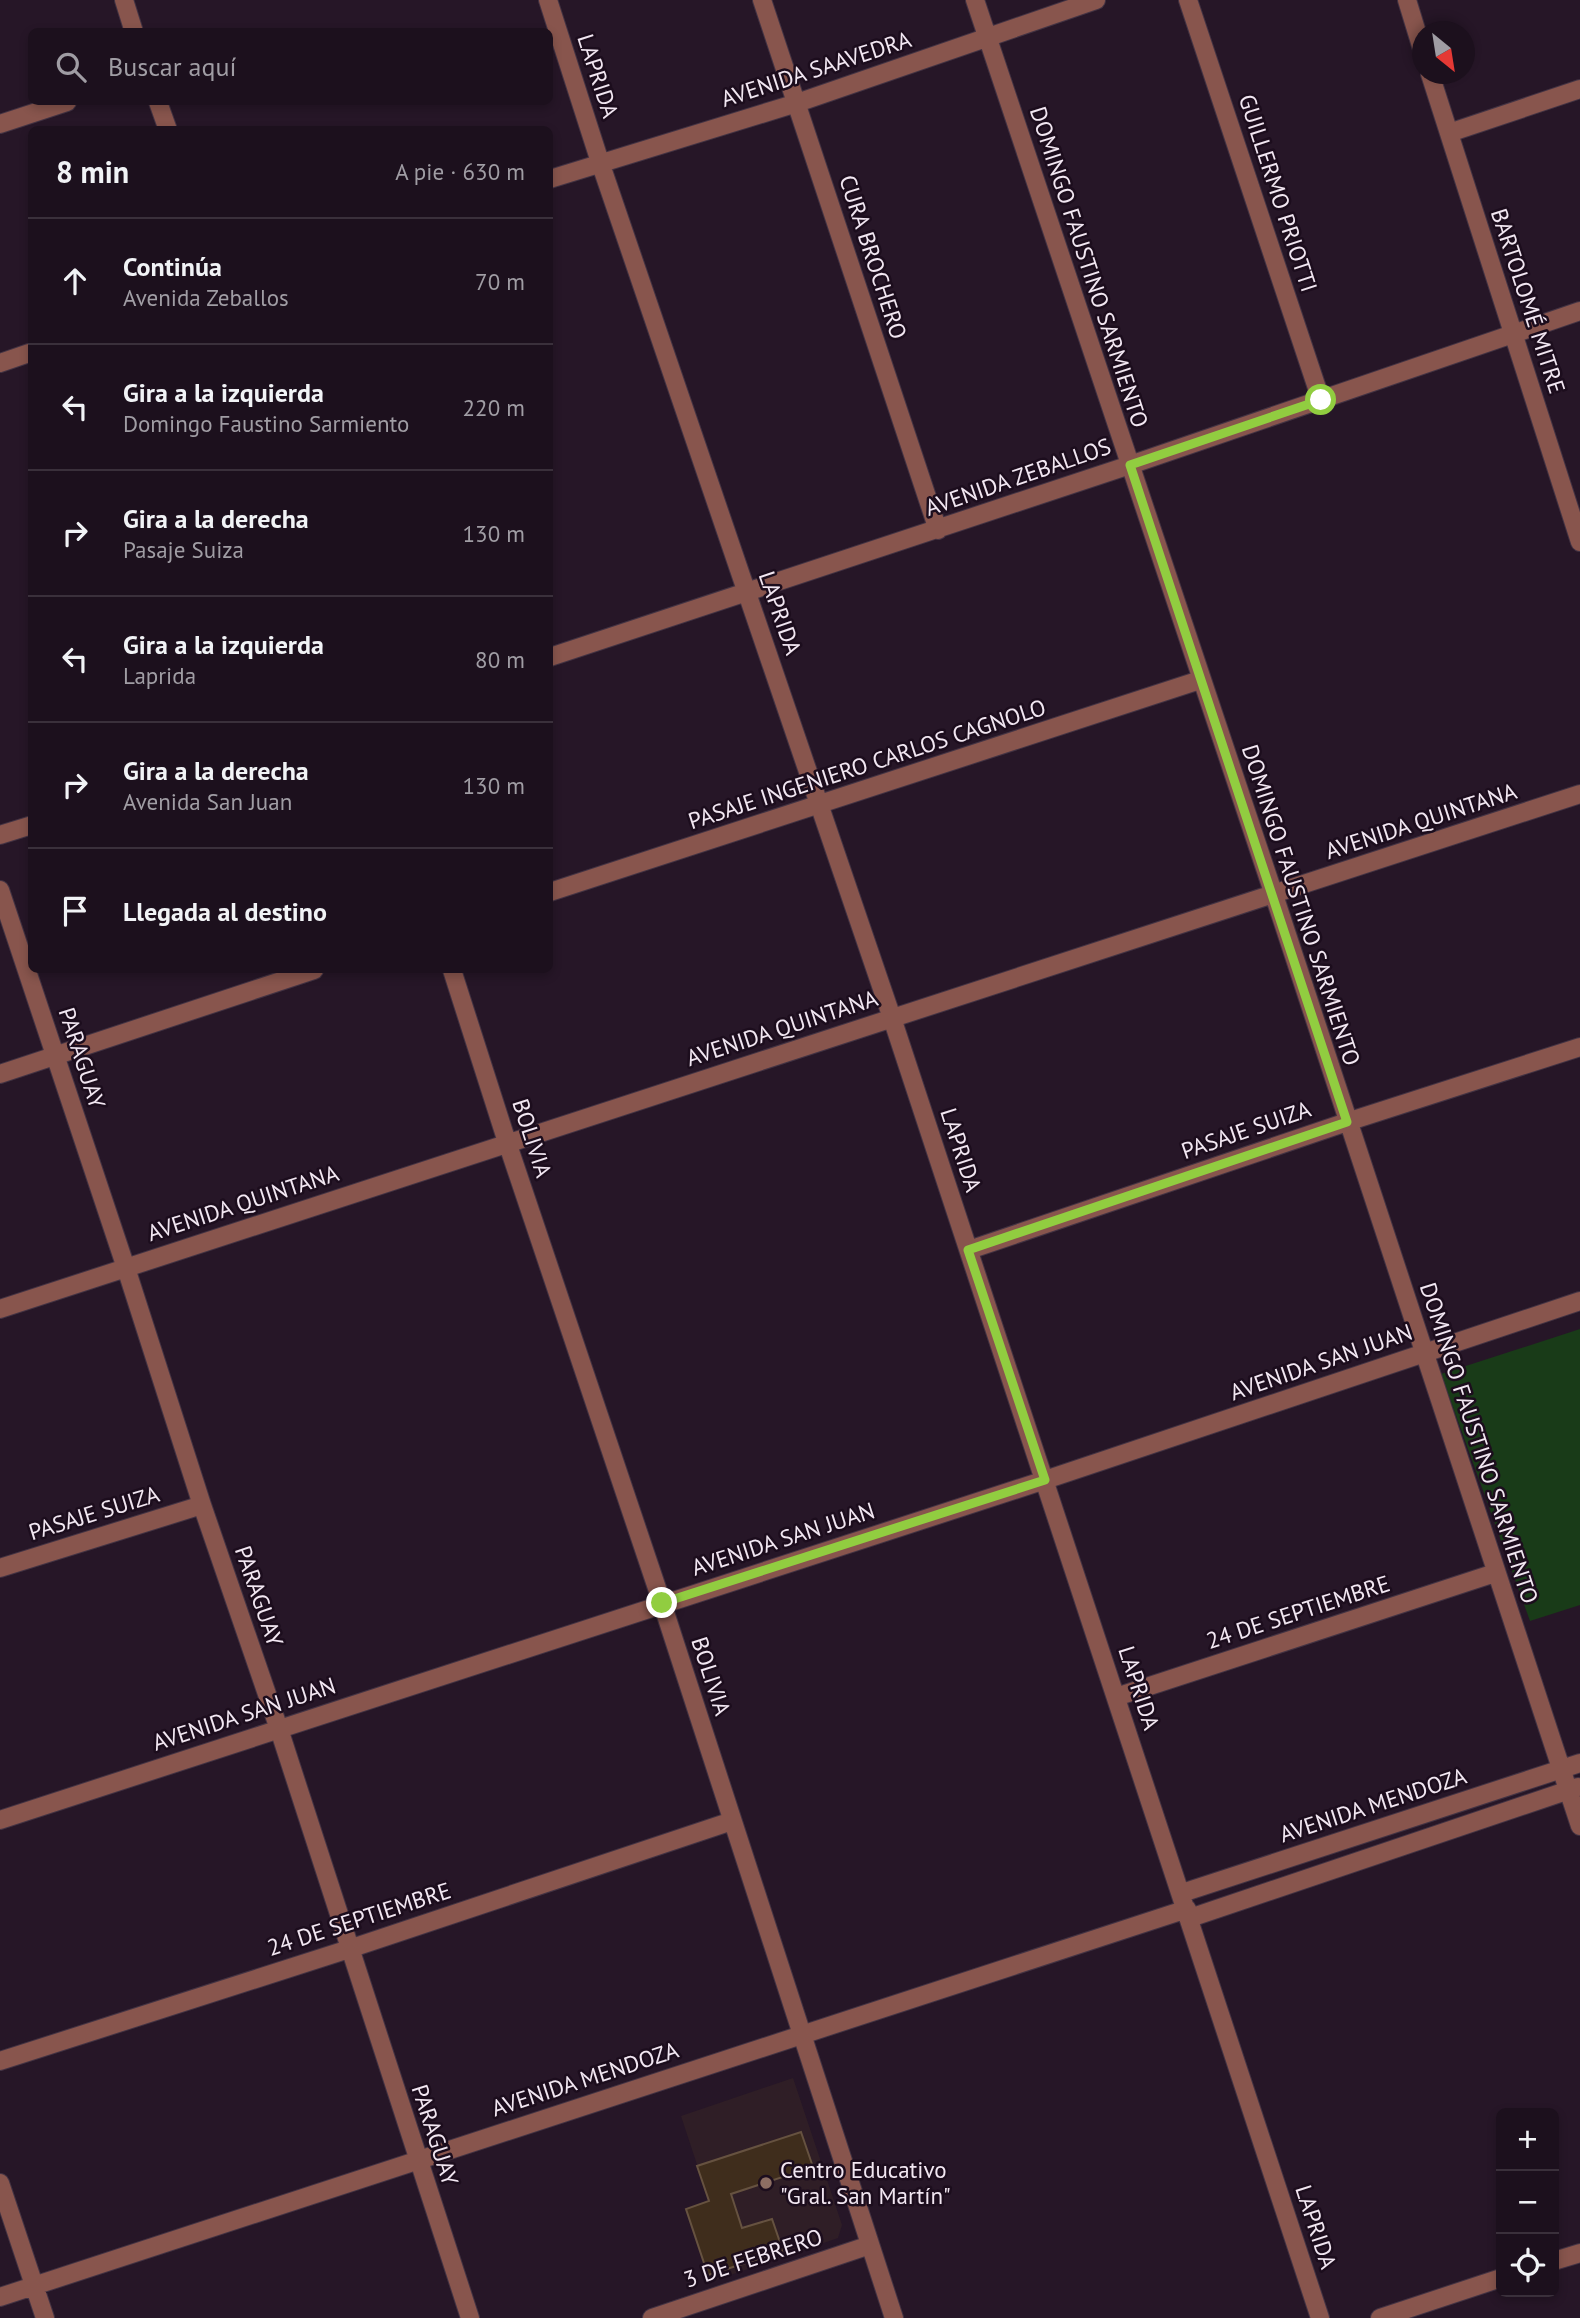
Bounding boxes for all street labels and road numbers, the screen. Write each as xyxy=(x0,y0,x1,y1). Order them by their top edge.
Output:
street label: AVENIDA SAAVEDRA xyxy=(717,24,915,113)
street label: LAPRIDA xyxy=(571,30,626,122)
street label: GUILLERMO PRIOTTI xyxy=(1233,90,1324,295)
street label: DOMINGO FAUSTINO SARMIENTO xyxy=(1024,103,1155,431)
street label: CURA BROCHERO xyxy=(833,171,914,343)
street label: BARTOLOMÉ MITRE xyxy=(1485,205,1572,397)
street label: AVENIDA ZEBALLOS xyxy=(921,431,1115,522)
street label: LAPRIDA xyxy=(753,567,808,659)
street label: PASAJE INGENIERO CARLOS CAGNOLO xyxy=(684,692,1049,835)
street label: DOMINGO FAUSTINO SARMIENTO xyxy=(1236,741,1367,1069)
street label: AVENIDA QUINTANA xyxy=(1321,776,1521,865)
street label: AVENIDA QUINTANA xyxy=(682,983,882,1072)
street label: PARAGUAY xyxy=(53,1004,112,1112)
street label: PASAJE SUIZA xyxy=(1177,1094,1315,1165)
street label: BOLIVIA xyxy=(506,1095,559,1181)
street label: LAPRIDA xyxy=(934,1104,989,1196)
street label: AVENIDA QUINTANA xyxy=(143,1158,343,1247)
street label: DOMINGO FAUSTINO SARMIENTO xyxy=(1414,1279,1545,1607)
street label: AVENIDA SAN JUAN xyxy=(1226,1317,1416,1406)
street label: PASAJE SUIZA xyxy=(25,1479,163,1546)
street label: AVENIDA SAN JUAN xyxy=(688,1495,878,1582)
street label: PARAGUAY xyxy=(229,1542,290,1650)
street label: 24 DE SEPTIEMBRE xyxy=(1202,1568,1393,1655)
street label: BOLIVIA xyxy=(685,1633,738,1719)
street label: LAPRIDA xyxy=(1112,1642,1167,1734)
street label: AVENIDA SAN JUAN xyxy=(149,1670,339,1757)
street label: AVENIDA MENDOZA xyxy=(1276,1760,1471,1848)
street label: 24 DE SEPTIEMBRE xyxy=(263,1875,454,1962)
street label: AVENIDA MENDOZA xyxy=(488,2034,683,2122)
street label: PARAGUAY xyxy=(406,2081,465,2189)
street label: LAPRIDA xyxy=(1289,2181,1344,2273)
street label: 3 DE FEBRERO xyxy=(680,2221,826,2294)

